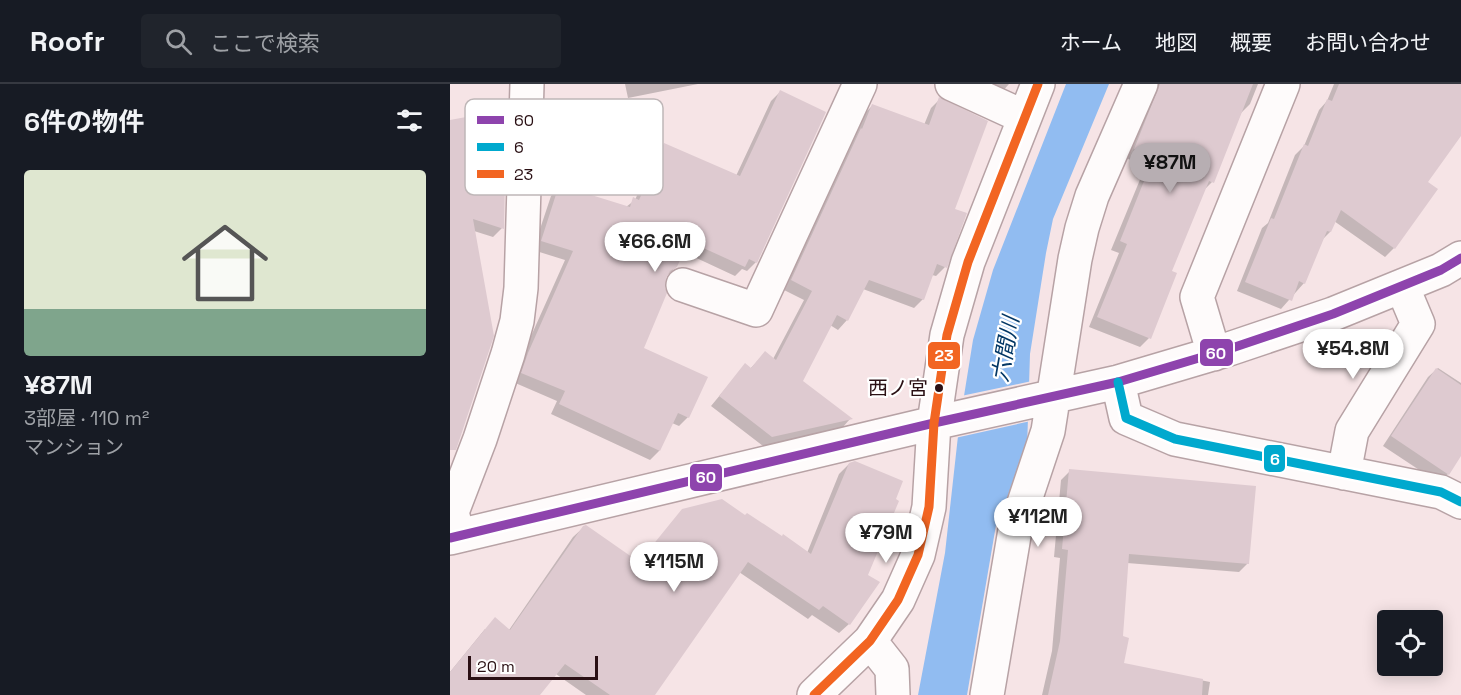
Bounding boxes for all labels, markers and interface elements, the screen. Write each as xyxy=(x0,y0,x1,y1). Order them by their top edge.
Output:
search box xyxy=(141,14,561,68)
text: Roofr xyxy=(30,23,105,59)
icon: search xyxy=(162,25,195,58)
text: ここで検索 xyxy=(210,29,320,57)
text: ホーム xyxy=(1060,29,1122,56)
text: 地図 xyxy=(1155,29,1197,56)
text: 概要 xyxy=(1230,29,1272,56)
text: お問い合わせ xyxy=(1305,29,1431,56)
legend xyxy=(465,99,663,195)
icon: filters xyxy=(393,104,426,137)
text: 6件の物件 xyxy=(24,105,144,139)
text: 60 xyxy=(514,110,534,131)
text: 6 xyxy=(514,137,524,158)
pin: ¥87M xyxy=(1134,143,1206,194)
text: ¥87M xyxy=(1144,149,1196,175)
text: 23 xyxy=(514,164,533,185)
icon: home xyxy=(171,209,279,317)
pin: ¥66.6M xyxy=(606,222,704,273)
text: ¥66.6M xyxy=(619,228,691,254)
water label: 六間川 xyxy=(985,312,1025,384)
pin: ¥54.8M xyxy=(1304,329,1402,380)
text: ¥54.8M xyxy=(1317,335,1389,361)
line badge: 60 xyxy=(1199,338,1234,367)
line badge: 23 xyxy=(927,341,961,370)
text: 60 xyxy=(1206,343,1226,364)
text: 23 xyxy=(934,345,954,366)
text: ¥87M xyxy=(24,368,93,402)
place label: 西ノ宮 xyxy=(868,375,928,401)
marker: 西ノ宮 xyxy=(933,382,945,394)
text: 3部屋 · 110 m² xyxy=(24,405,149,431)
text: マンション xyxy=(24,434,124,460)
line badge: 6 xyxy=(1263,444,1286,473)
text: 6 xyxy=(1270,449,1280,470)
line badge: 60 xyxy=(689,463,723,492)
text: 60 xyxy=(696,467,716,488)
pin: ¥112M xyxy=(996,497,1080,548)
text: ¥112M xyxy=(1008,503,1068,529)
pin: ¥79M xyxy=(850,513,922,564)
text: ¥79M xyxy=(859,519,913,545)
pin: ¥115M xyxy=(632,542,716,593)
text: ¥115M xyxy=(644,548,704,574)
map controls xyxy=(1377,610,1443,676)
button: locate xyxy=(1377,610,1443,676)
scale bar xyxy=(468,653,598,680)
text: 20 m xyxy=(477,656,515,677)

